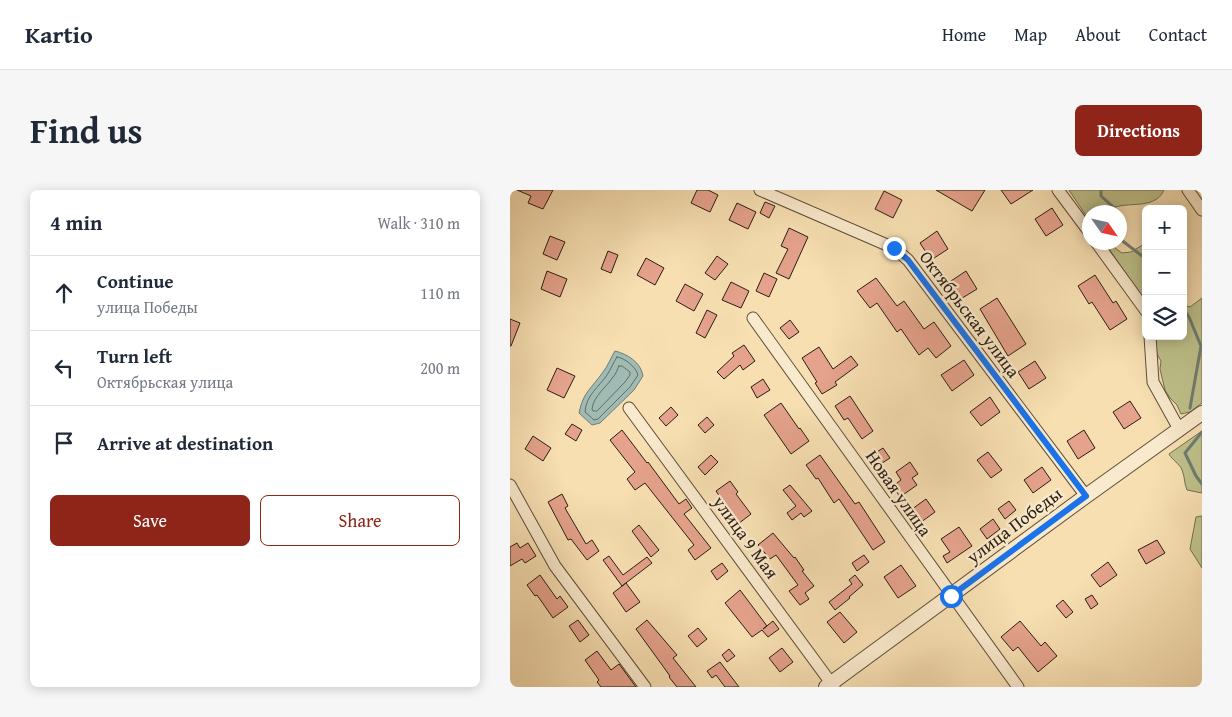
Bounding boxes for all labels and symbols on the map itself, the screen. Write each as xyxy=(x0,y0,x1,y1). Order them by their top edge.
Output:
north arrow xyxy=(1082,205,1127,250)
route end xyxy=(883,237,906,260)
street label: Октябрьская улица xyxy=(913,245,1027,384)
street label: Новая улица xyxy=(859,444,939,542)
street label: улица Победы xyxy=(960,480,1068,571)
street label: улица 9 Мая xyxy=(706,489,785,584)
route start xyxy=(940,585,963,608)

